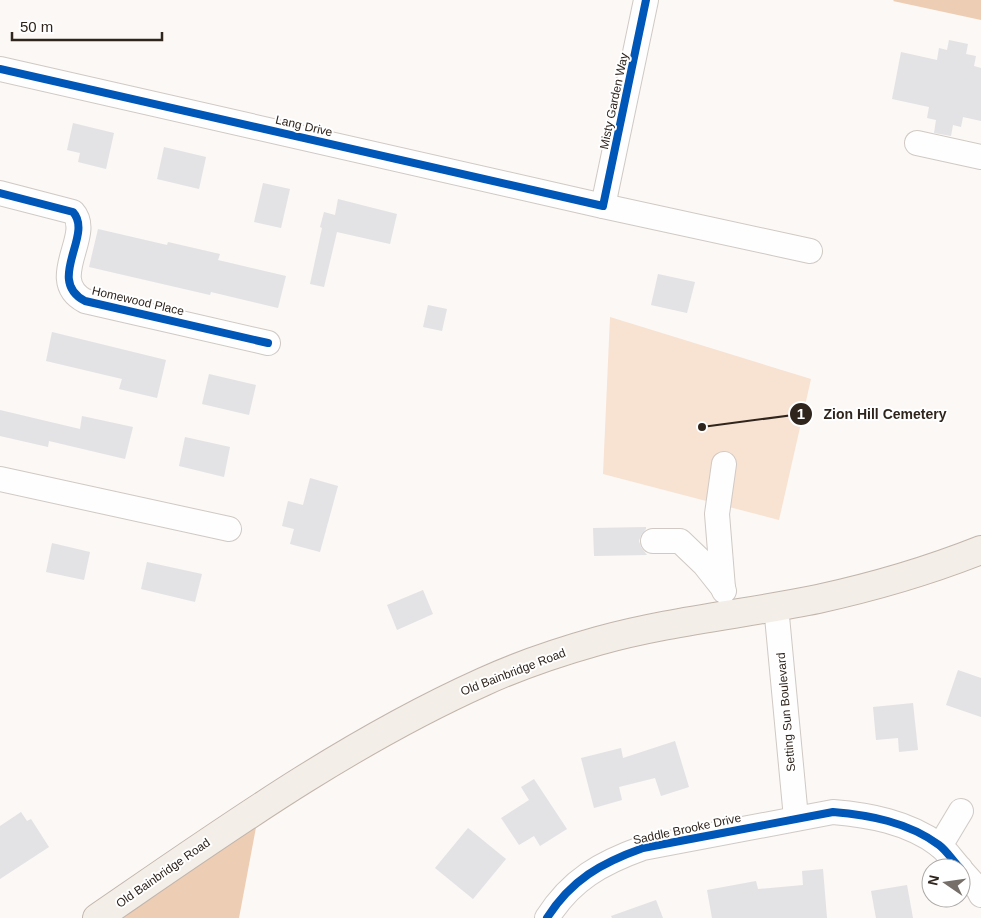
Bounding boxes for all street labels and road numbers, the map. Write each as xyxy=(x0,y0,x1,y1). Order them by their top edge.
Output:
street label: Misty Garden Way xyxy=(597,51,631,151)
street label: Lang Drive xyxy=(274,113,334,139)
street label: Homewood Place xyxy=(91,284,186,318)
street label: Old Bainbridge Road xyxy=(458,646,568,698)
street label: Setting Sun Boulevard xyxy=(774,652,798,772)
street label: Saddle Brooke Drive xyxy=(632,811,743,847)
street label: Old Bainbridge Road xyxy=(113,835,213,911)

